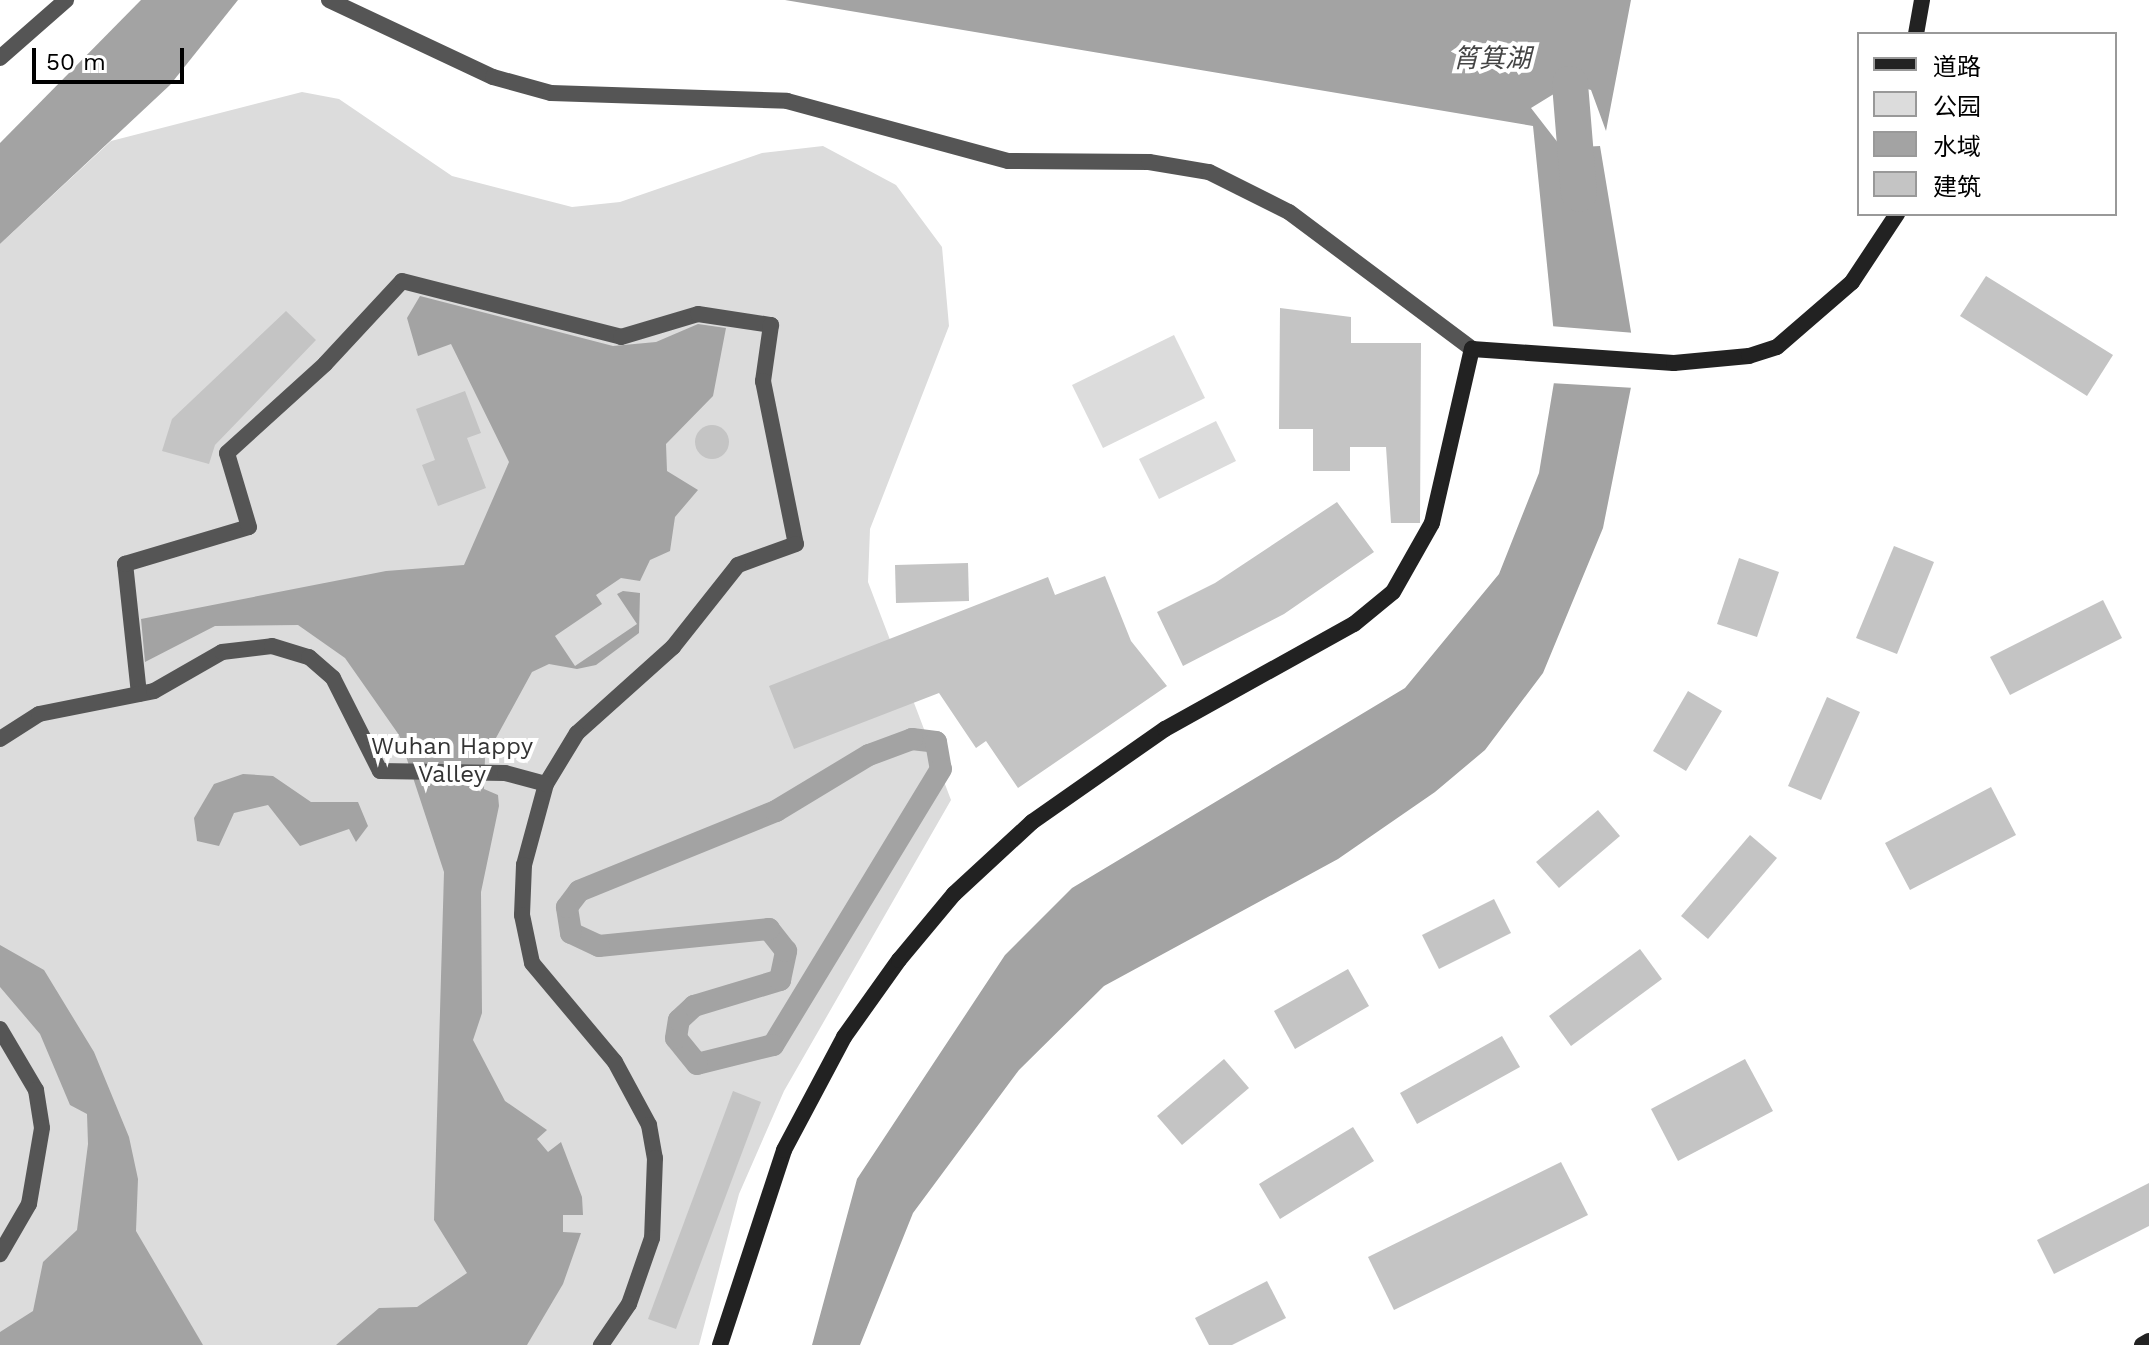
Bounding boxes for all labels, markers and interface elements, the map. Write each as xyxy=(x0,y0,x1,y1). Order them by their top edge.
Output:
scale bar xyxy=(36,32,188,82)
legend xyxy=(1857,32,2117,216)
water label: 筲箕湖 xyxy=(1453,43,1531,75)
text: 50 m xyxy=(46,48,106,76)
text: 道路 xyxy=(1933,53,1981,81)
text: 公园 xyxy=(1933,93,1981,121)
text: 水域 xyxy=(1933,133,1981,161)
text: 建筑 xyxy=(1933,173,1981,201)
park label: Wuhan Happy Valley xyxy=(371,733,533,789)

